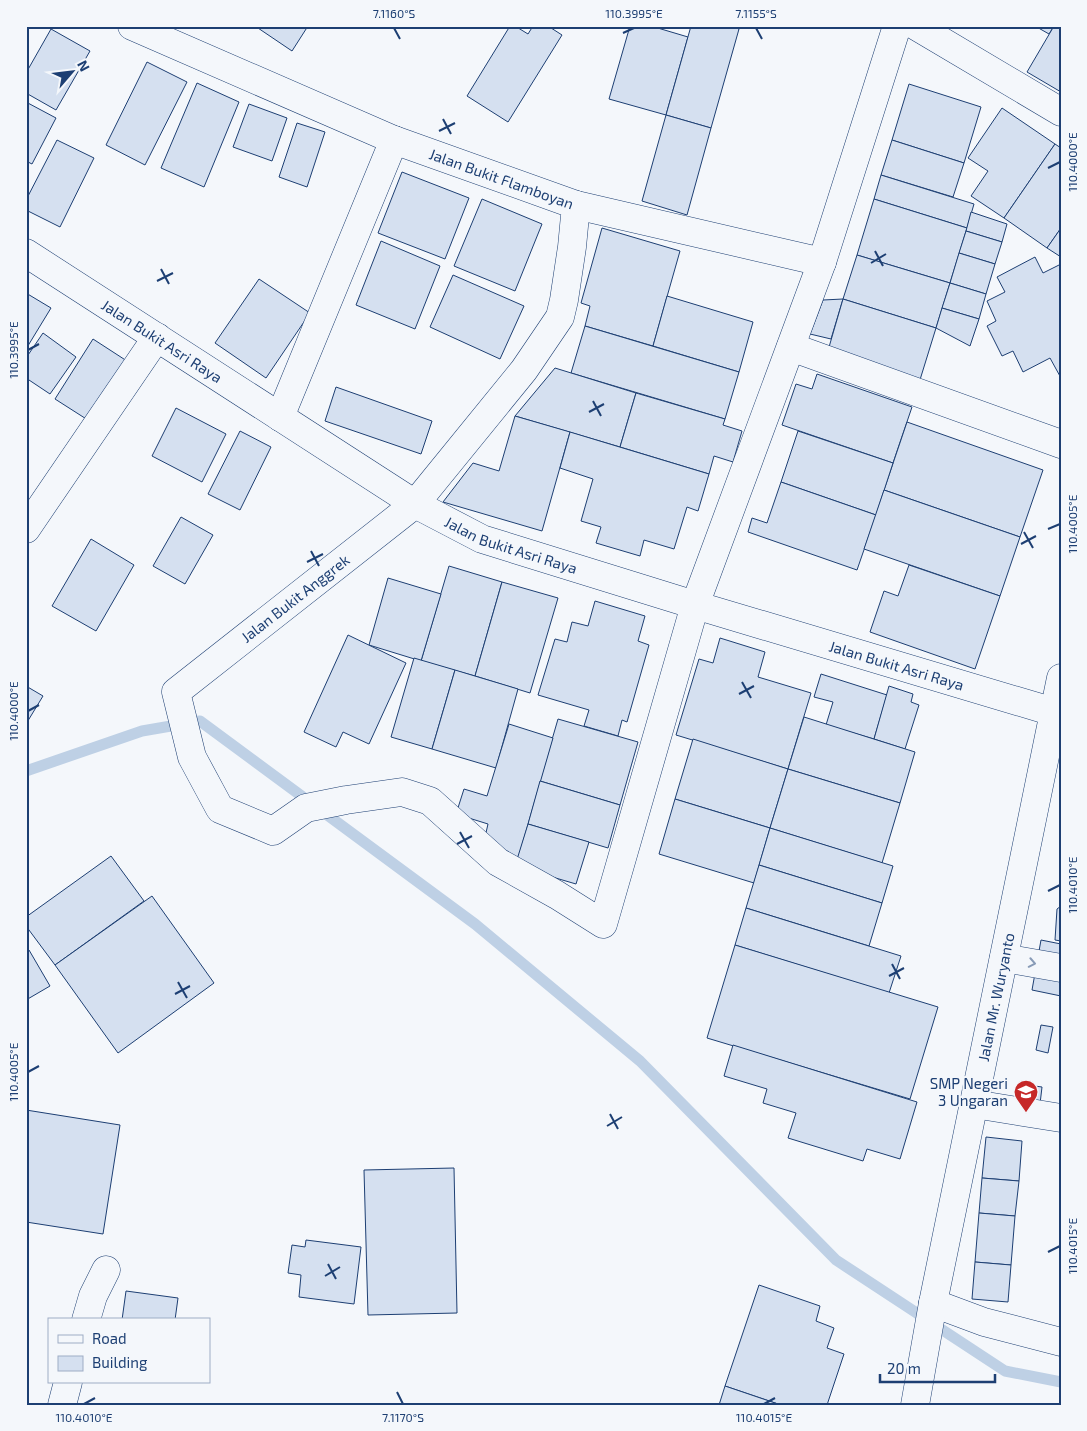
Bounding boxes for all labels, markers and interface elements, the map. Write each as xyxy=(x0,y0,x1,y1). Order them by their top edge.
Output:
text: 7.1160°S xyxy=(373,6,416,20)
text: 110.3995°E xyxy=(605,6,663,20)
text: 7.1155°S xyxy=(735,6,777,20)
north arrow xyxy=(48,48,98,98)
text: N xyxy=(74,57,94,74)
text: 110.4000°E xyxy=(1065,132,1079,192)
street label: Jalan Bukit Flamboyan xyxy=(427,144,576,213)
street label: Jalan Bukit Asri Raya xyxy=(98,295,226,386)
text: 110.3995°E xyxy=(6,321,20,379)
text: 110.4005°E xyxy=(1065,494,1079,553)
street label: Jalan Bukit Asri Raya xyxy=(442,512,580,577)
street label: Jalan Bukit Anggrek xyxy=(237,550,353,646)
street label: Jalan Bukit Asri Raya xyxy=(827,637,966,694)
text: 110.4000°E xyxy=(6,681,20,741)
text: 110.4010°E xyxy=(1065,856,1079,914)
street label: Jalan Mr. Wuryanto xyxy=(974,931,1018,1063)
one-way arrow xyxy=(1028,958,1037,968)
text: 110.4005°E xyxy=(6,1042,20,1101)
place label: SMP Negeri 3 Ungaran xyxy=(930,1074,1008,1109)
school or university icon: SMP Negeri 3 Ungaran xyxy=(1013,1079,1039,1113)
text: 110.4015°E xyxy=(1065,1218,1079,1274)
legend xyxy=(48,1318,210,1384)
text: Road xyxy=(92,1329,127,1347)
scale bar xyxy=(880,1351,994,1383)
text: Building xyxy=(92,1353,148,1371)
text: 20 m xyxy=(887,1359,921,1377)
text: 110.4010°E xyxy=(55,1410,113,1424)
text: 7.1170°S xyxy=(382,1410,424,1424)
text: 110.4015°E xyxy=(736,1410,792,1424)

